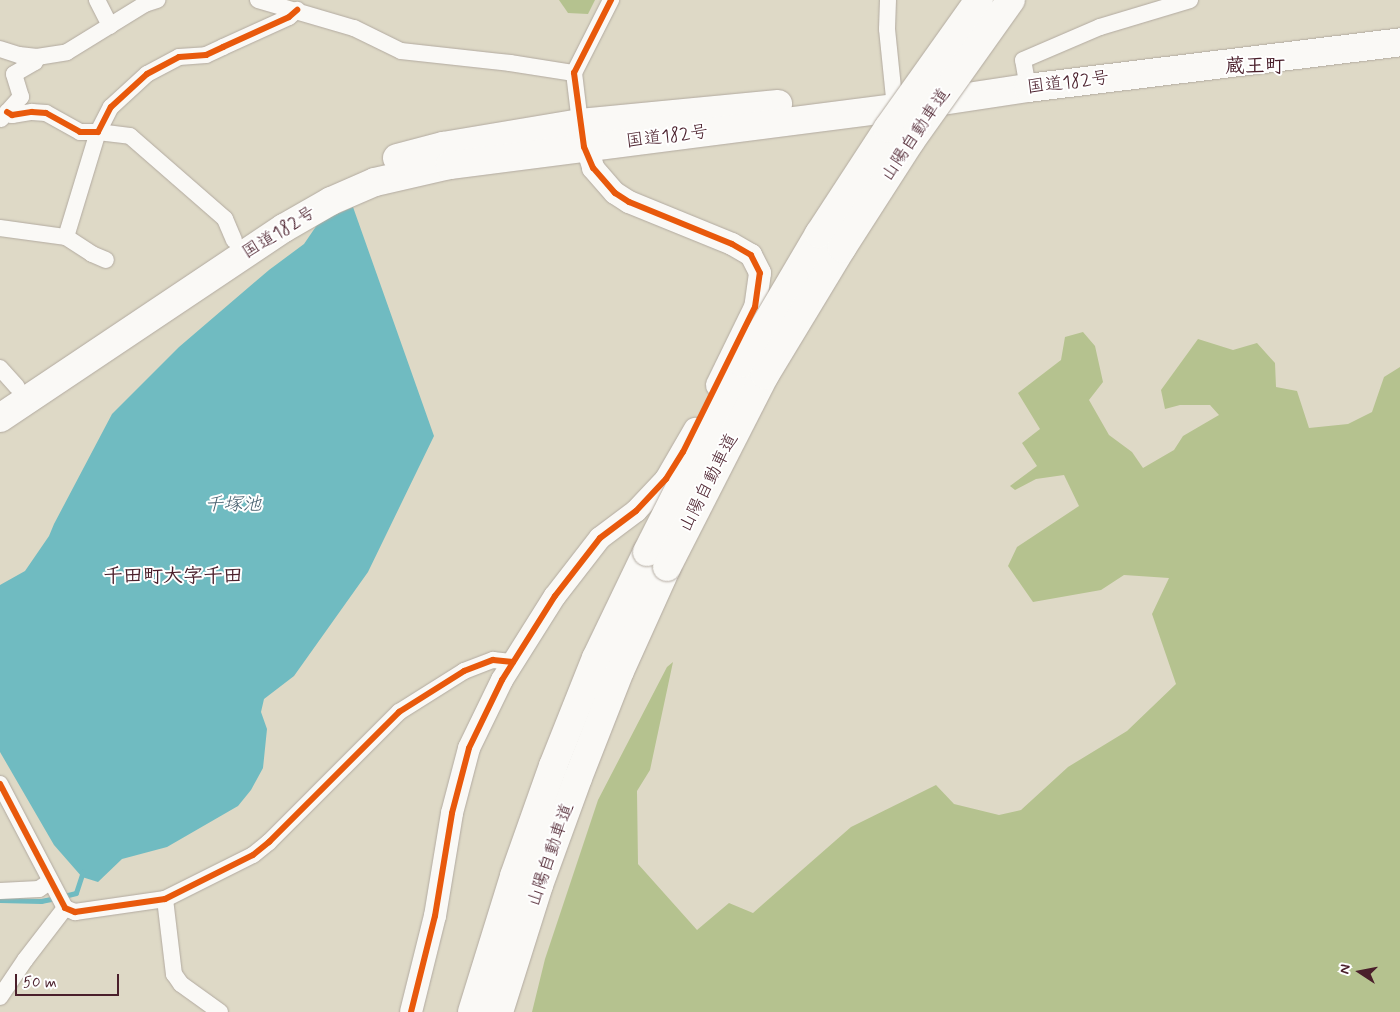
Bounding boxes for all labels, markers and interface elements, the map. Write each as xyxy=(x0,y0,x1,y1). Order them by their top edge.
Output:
district label: 蔵王町 xyxy=(1225,54,1285,78)
street label: 国道182号 xyxy=(1026,67,1110,99)
street label: 山陽自動車道 xyxy=(877,84,955,186)
street label: 国道182号 xyxy=(625,121,709,153)
street label: 国道182号 xyxy=(238,202,320,264)
street label: 山陽自動車道 xyxy=(675,430,743,536)
water label: 千塚池 xyxy=(205,494,261,516)
district label: 千田町大字千田 xyxy=(103,564,243,588)
street label: 山陽自動車道 xyxy=(523,800,579,910)
north arrow xyxy=(1335,947,1385,997)
text: N xyxy=(1336,963,1355,975)
scale bar xyxy=(18,964,121,996)
text: 50 m xyxy=(23,973,57,993)

